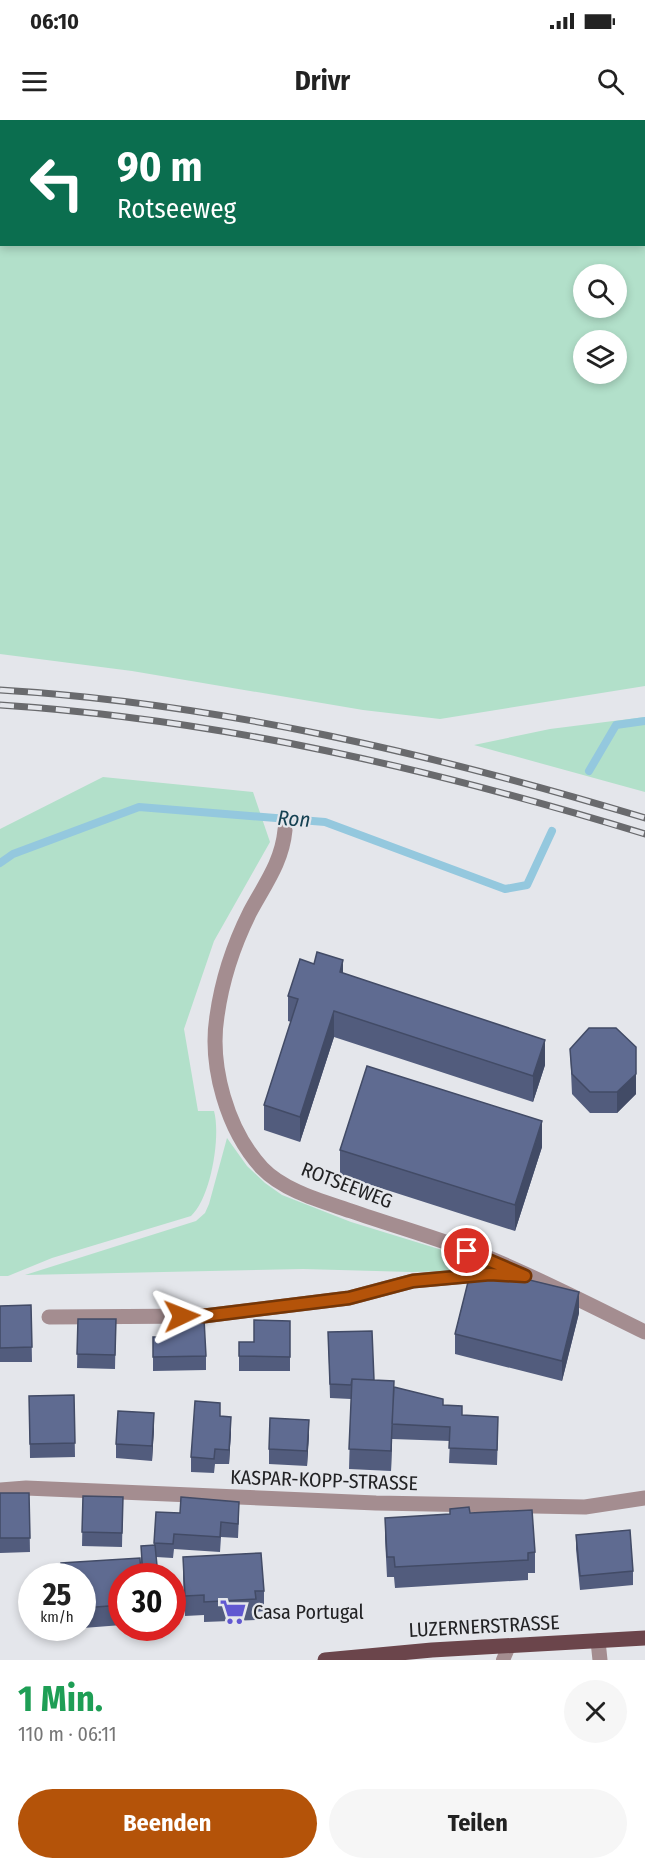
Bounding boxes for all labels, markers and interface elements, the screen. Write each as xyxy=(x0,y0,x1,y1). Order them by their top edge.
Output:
text: 06:10 xyxy=(30,8,79,35)
icon: menu xyxy=(18,65,51,98)
text: Drivr xyxy=(295,65,350,97)
icon: search xyxy=(594,65,627,98)
text: 90 m xyxy=(117,142,202,192)
icon: left xyxy=(18,144,96,222)
text: Rotseeweg xyxy=(117,193,236,225)
map controls xyxy=(573,264,627,384)
button: search xyxy=(573,264,627,318)
button: layers xyxy=(573,330,627,384)
water label: Ron xyxy=(277,805,311,833)
street label: ROTSEEWEG xyxy=(298,1157,396,1213)
pin xyxy=(441,1225,492,1276)
icon: arrive xyxy=(450,1234,483,1267)
position arrow xyxy=(150,1284,214,1348)
street label: KASPAR-KOPP-STRASSE xyxy=(230,1465,418,1495)
speed limit sign: 30 xyxy=(108,1563,186,1641)
text: 25 xyxy=(43,1577,71,1613)
supermarket icon: Casa Portugal xyxy=(218,1597,248,1627)
place label: Casa Portugal xyxy=(253,1600,364,1624)
text: km/h xyxy=(40,1608,74,1626)
street label: LUZERNERSTRASSE xyxy=(408,1610,560,1642)
text: 1 Min. xyxy=(18,1677,103,1721)
button: close xyxy=(564,1680,627,1743)
text: 110 m · 06:11 xyxy=(18,1722,117,1746)
button: Beenden xyxy=(18,1789,317,1858)
button: Teilen xyxy=(329,1789,627,1858)

